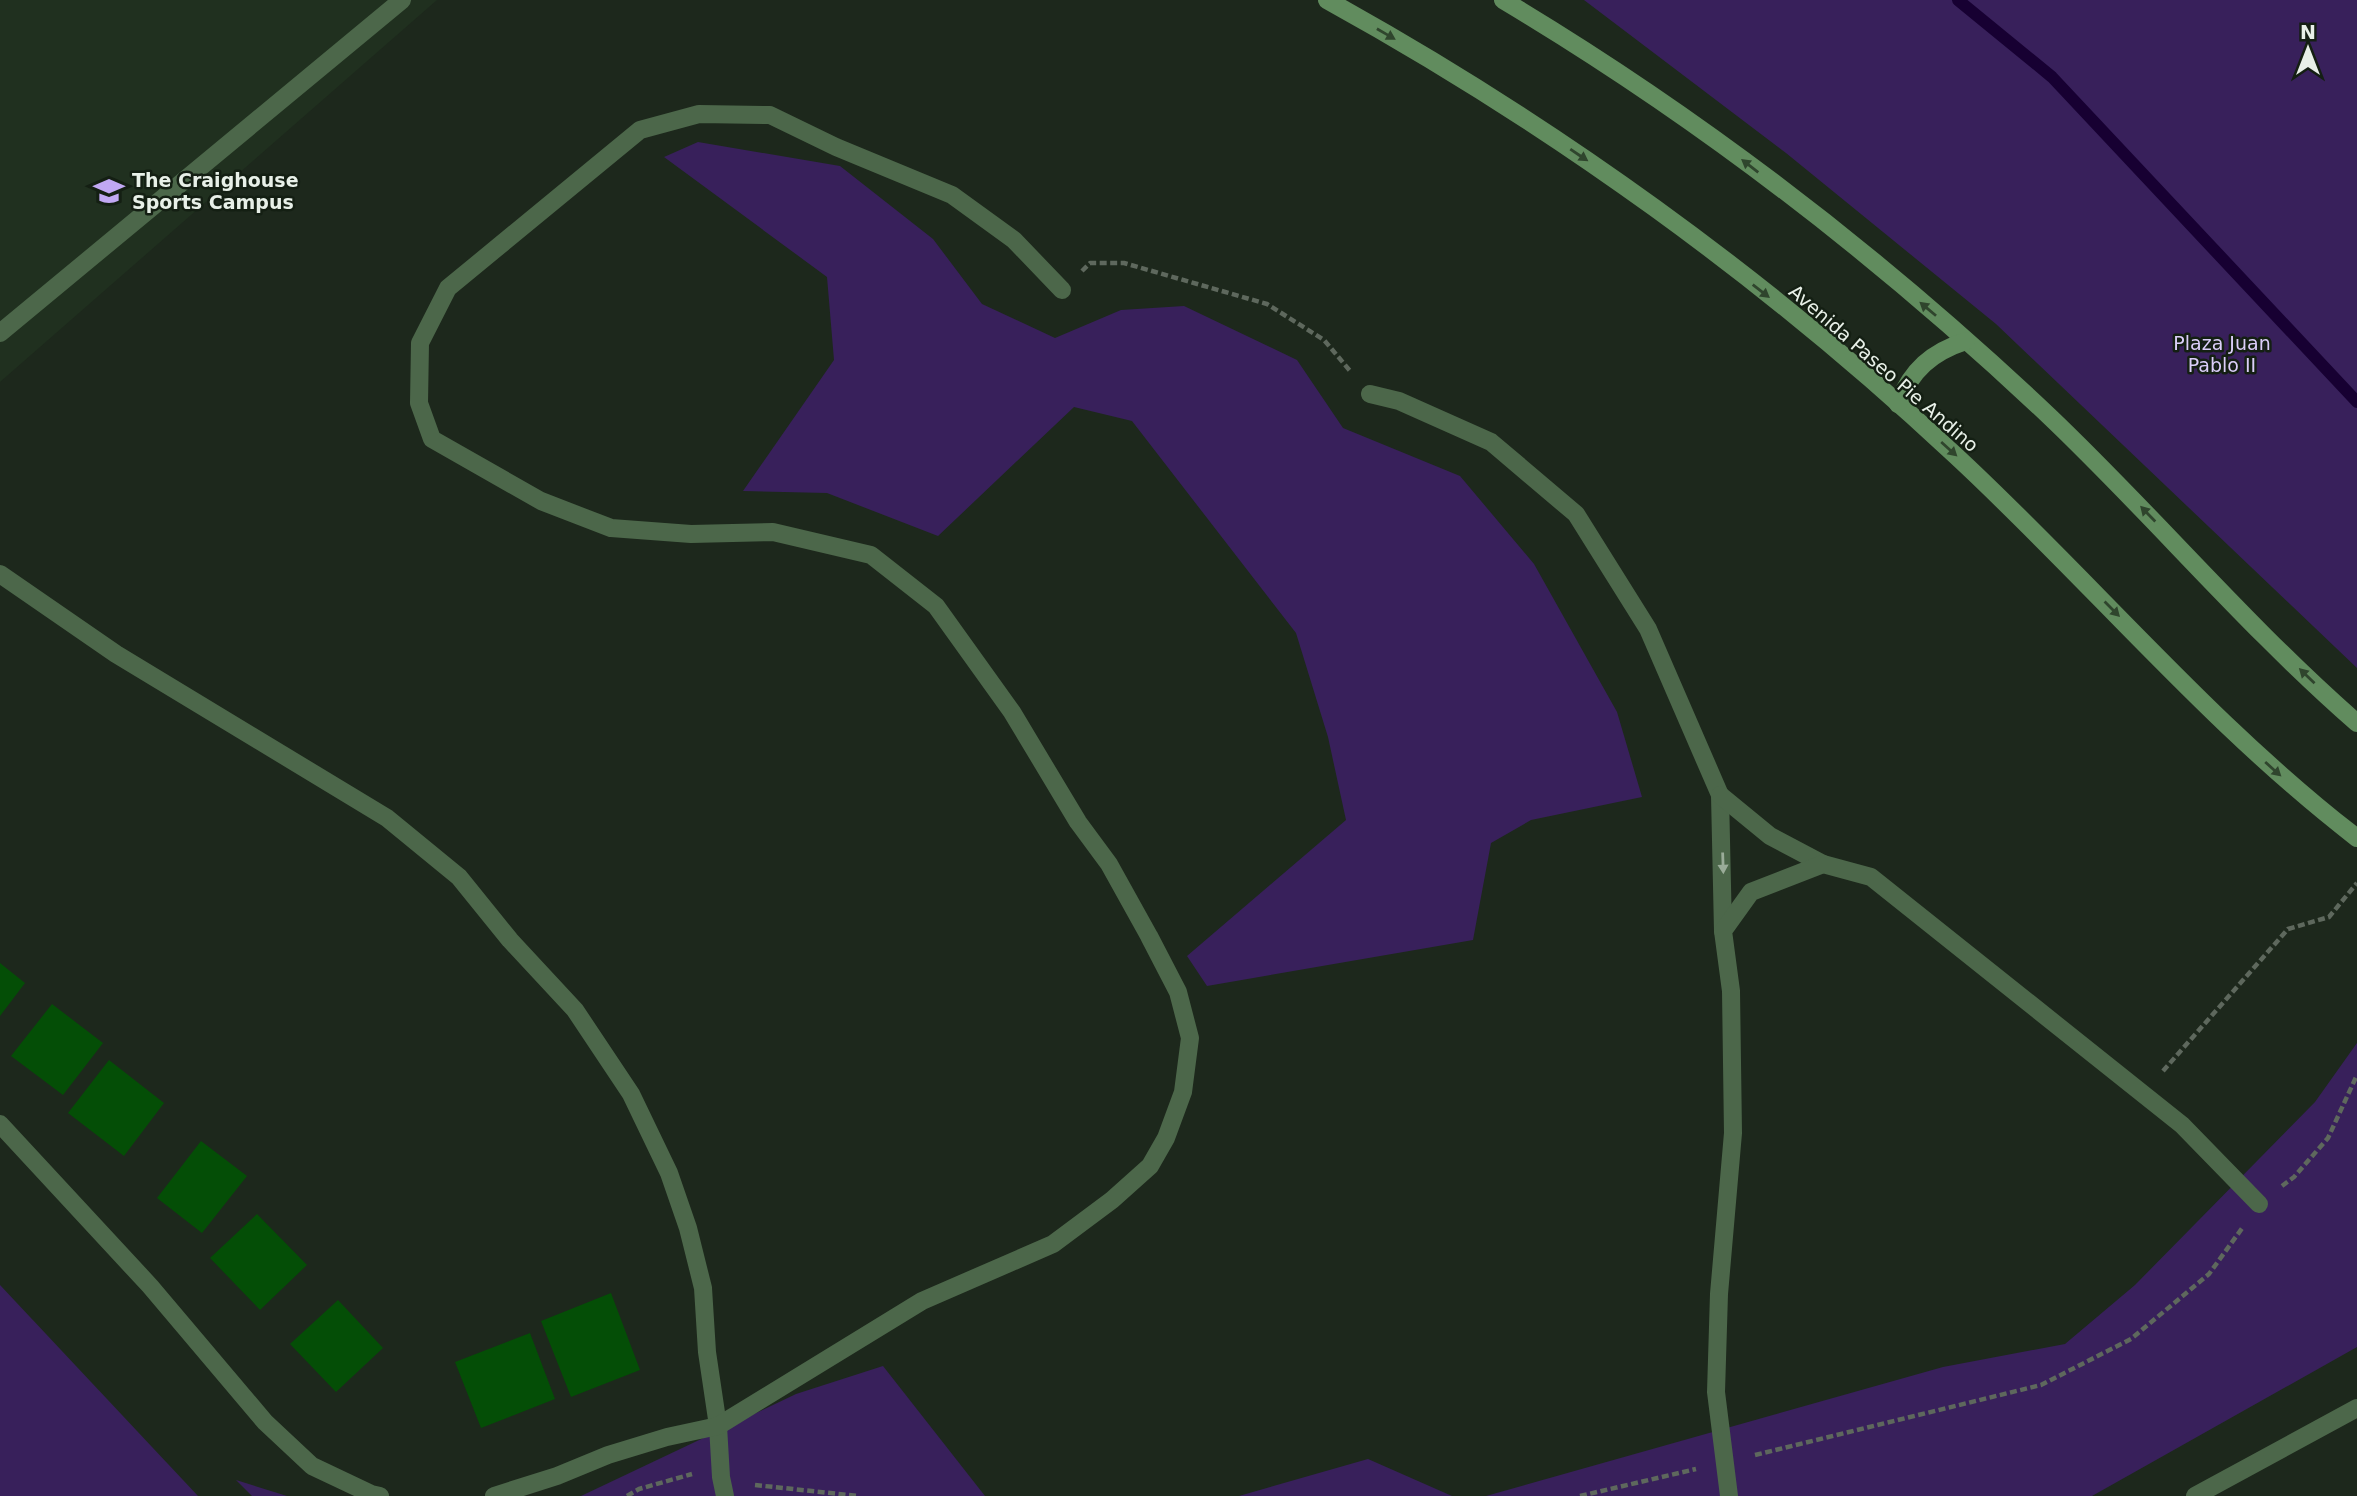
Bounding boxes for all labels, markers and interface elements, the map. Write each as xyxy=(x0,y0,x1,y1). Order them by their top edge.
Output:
north arrow xyxy=(2273,14,2343,84)
text: N xyxy=(2300,21,2316,43)
one-way arrow xyxy=(1377,28,1396,40)
one-way arrow xyxy=(1570,148,1588,162)
one-way arrow xyxy=(1742,159,1760,174)
place label: The Craighouse Sports Campus xyxy=(132,169,299,213)
school or university icon: The Craighouse Sports Campus xyxy=(92,174,126,208)
street label: Avenida Paseo Pie Andino xyxy=(1785,280,1983,456)
one-way arrow xyxy=(1752,283,1770,298)
one-way arrow xyxy=(1919,302,1936,317)
park label: Plaza Juan Pablo II xyxy=(2173,332,2271,376)
one-way arrow xyxy=(1940,441,1957,457)
one-way arrow xyxy=(2139,505,2156,522)
one-way arrow xyxy=(2103,600,2120,617)
one-way arrow xyxy=(2299,669,2316,685)
one-way arrow xyxy=(2264,760,2281,776)
one-way arrow xyxy=(1717,852,1728,874)

